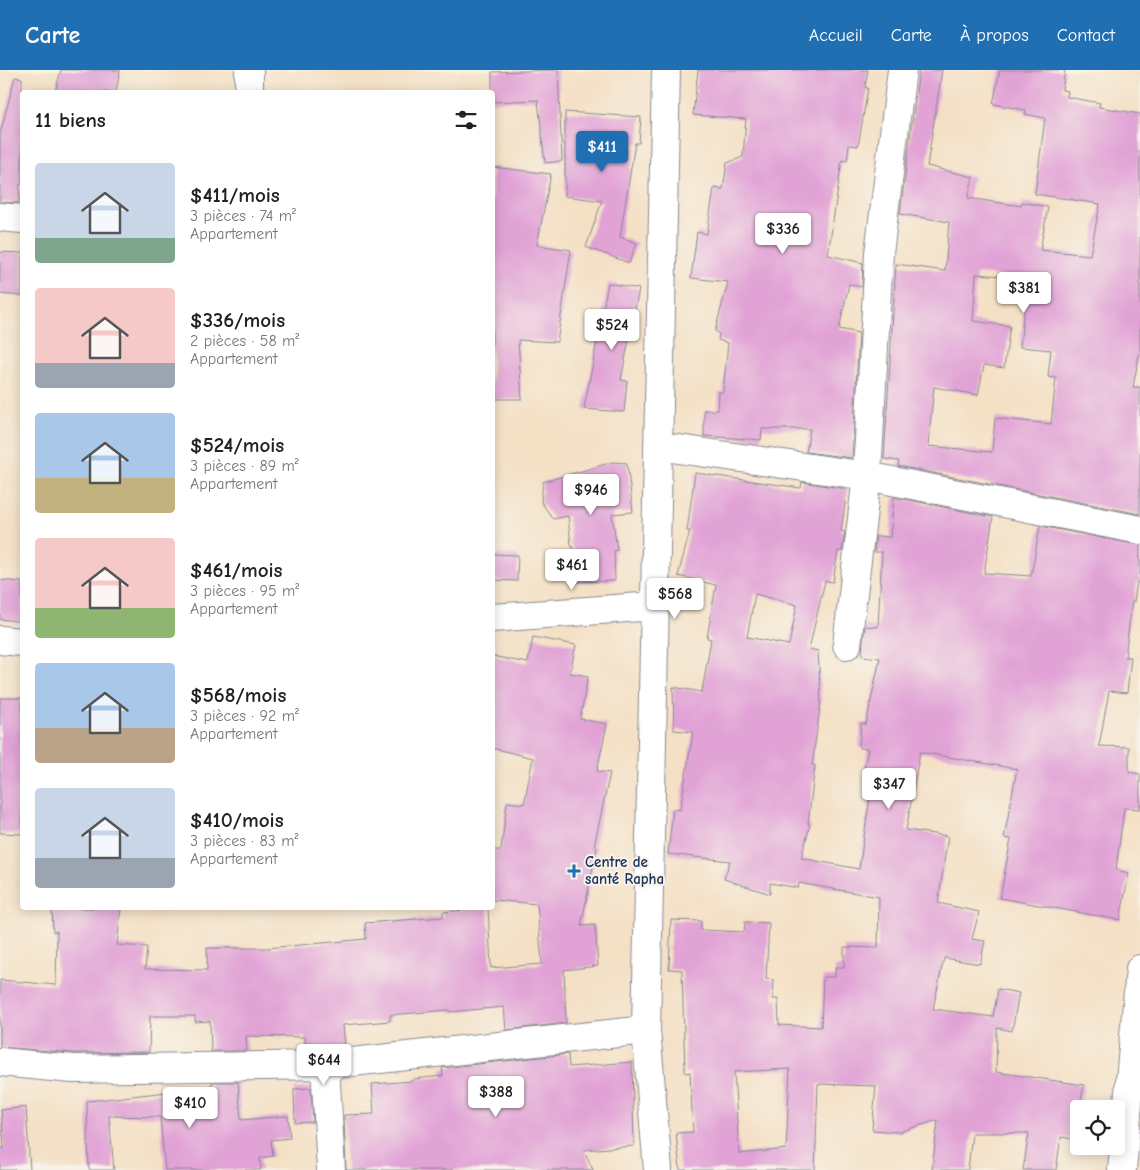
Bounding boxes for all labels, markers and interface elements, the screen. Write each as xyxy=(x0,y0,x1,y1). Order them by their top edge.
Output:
text: Carte xyxy=(25,21,80,49)
text: Accueil xyxy=(809,25,863,46)
text: Carte xyxy=(891,25,932,46)
text: À propos xyxy=(960,25,1029,46)
text: Contact xyxy=(1057,25,1115,46)
icon: filters xyxy=(452,106,480,134)
text: 11 biens xyxy=(35,108,106,132)
pin: $411 xyxy=(572,131,632,173)
text: $411 xyxy=(587,138,617,156)
icon: home xyxy=(75,183,135,243)
text: $411/mois xyxy=(190,183,280,207)
text: 3 pièces · 74 m² xyxy=(190,207,296,225)
pin: $336 xyxy=(753,212,813,255)
text: $336 xyxy=(766,220,800,238)
text: Appartement xyxy=(190,225,278,243)
pin: $381 xyxy=(994,272,1054,314)
text: $381 xyxy=(1008,279,1040,297)
icon: home xyxy=(75,308,135,368)
text: $336/mois xyxy=(190,308,285,332)
pin: $524 xyxy=(582,308,642,351)
text: $524 xyxy=(595,316,629,334)
text: 2 pièces · 58 m² xyxy=(190,332,299,350)
text: Appartement xyxy=(190,350,278,368)
icon: home xyxy=(75,433,135,493)
text: $524/mois xyxy=(190,433,284,457)
text: 3 pièces · 89 m² xyxy=(190,457,299,475)
pin: $946 xyxy=(561,474,621,516)
text: Appartement xyxy=(190,475,278,493)
text: $946 xyxy=(574,481,608,499)
pin: $461 xyxy=(542,548,602,591)
text: $461 xyxy=(556,556,588,574)
icon: home xyxy=(75,558,135,618)
text: $461/mois xyxy=(190,558,283,582)
pin: $568 xyxy=(645,578,705,620)
text: 3 pièces · 95 m² xyxy=(190,582,299,600)
text: $568 xyxy=(658,585,692,603)
text: Appartement xyxy=(190,600,278,618)
icon: home xyxy=(75,683,135,743)
text: $568/mois xyxy=(190,683,286,707)
text: 3 pièces · 92 m² xyxy=(190,707,299,725)
text: Appartement xyxy=(190,725,278,743)
pin: $347 xyxy=(859,768,919,810)
text: $347 xyxy=(873,775,905,793)
icon: home xyxy=(75,808,135,868)
text: $410/mois xyxy=(190,808,284,832)
text: 3 pièces · 83 m² xyxy=(190,832,298,850)
text: Appartement xyxy=(190,850,278,868)
place label: Centre de santé Rapha xyxy=(585,853,664,888)
marker: Centre de santé Rapha xyxy=(567,864,581,878)
pin: $644 xyxy=(294,1044,354,1086)
text: $644 xyxy=(307,1051,341,1069)
pin: $388 xyxy=(466,1076,526,1118)
text: $388 xyxy=(479,1083,513,1101)
pin: $410 xyxy=(160,1086,220,1129)
text: $410 xyxy=(174,1094,206,1112)
map controls xyxy=(1070,1100,1125,1155)
button: locate xyxy=(1070,1100,1125,1155)

